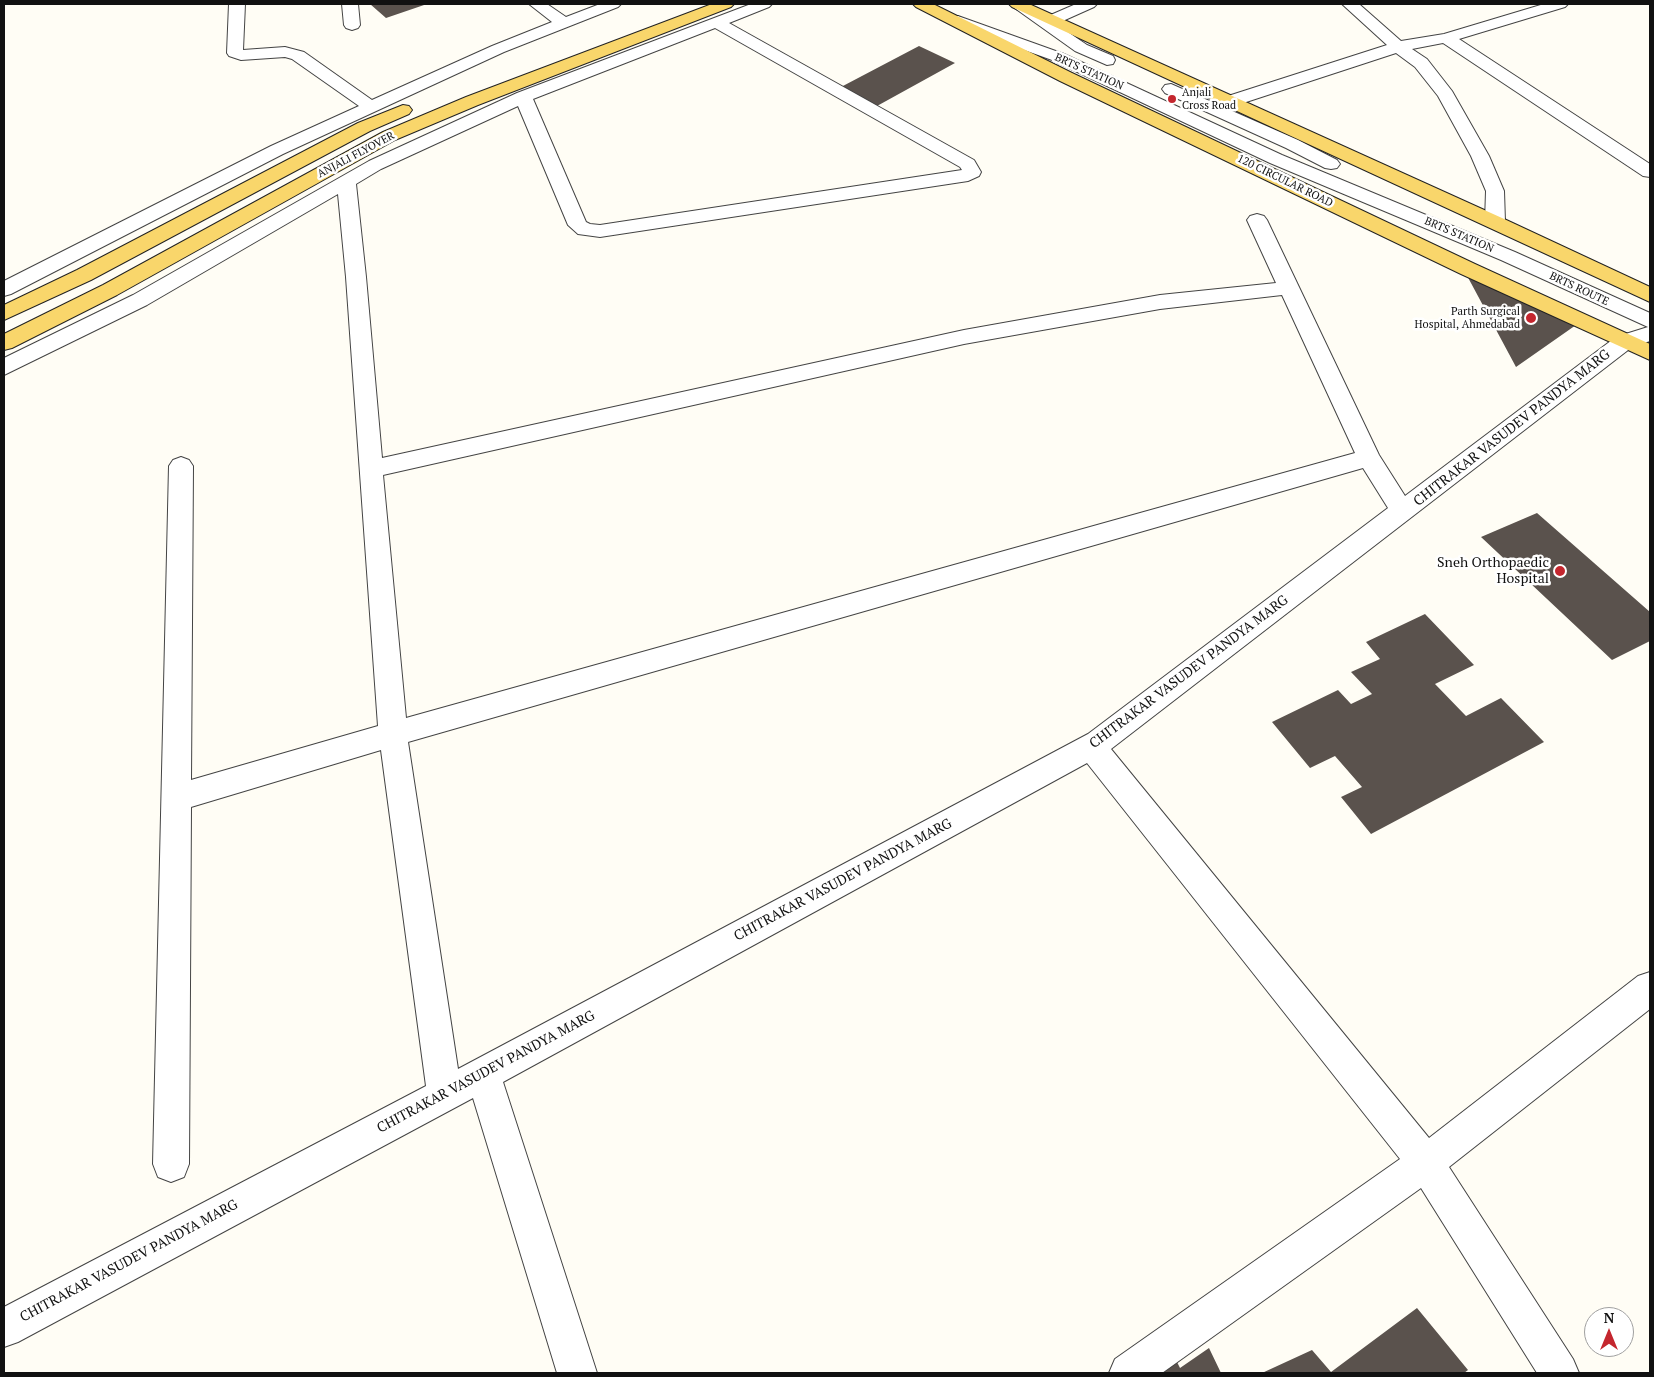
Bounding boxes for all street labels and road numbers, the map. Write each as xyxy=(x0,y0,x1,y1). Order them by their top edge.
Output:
street label: BRTS STATION xyxy=(1053,51,1125,93)
street label: ANJALI FLYOVER xyxy=(315,129,397,181)
street label: 120 CIRCULAR ROAD xyxy=(1235,152,1335,210)
street label: BRTS STATION xyxy=(1422,214,1496,256)
street label: BRTS ROUTE xyxy=(1547,269,1611,309)
street label: CHITRAKAR VASUDEV PANDYA MARG xyxy=(1410,346,1614,510)
street label: CHITRAKAR VASUDEV PANDYA MARG xyxy=(1086,592,1292,752)
street label: CHITRAKAR VASUDEV PANDYA MARG xyxy=(731,815,955,945)
street label: CHITRAKAR VASUDEV PANDYA MARG xyxy=(374,1007,598,1137)
street label: CHITRAKAR VASUDEV PANDYA MARG xyxy=(17,1196,241,1326)

